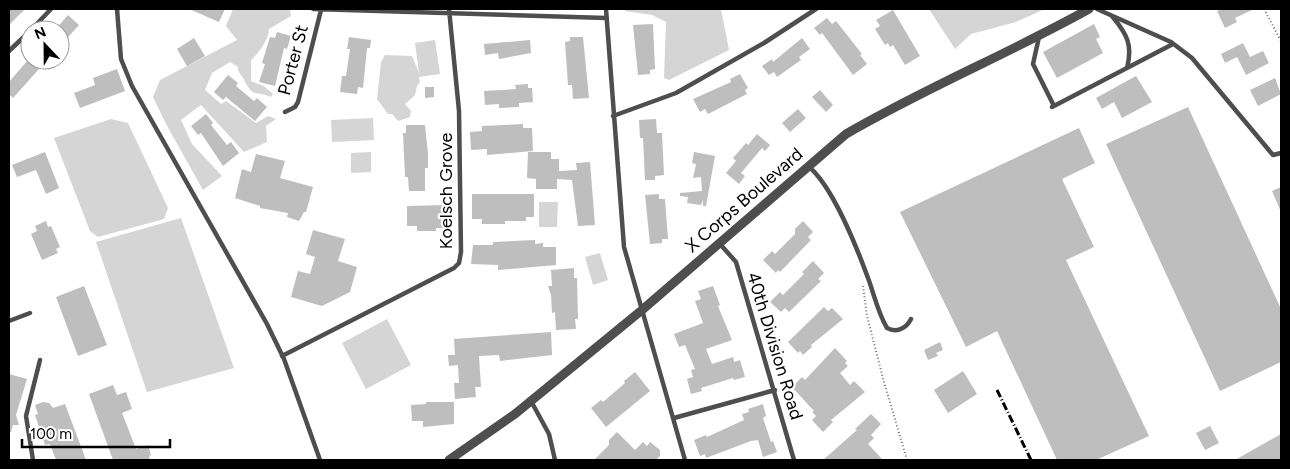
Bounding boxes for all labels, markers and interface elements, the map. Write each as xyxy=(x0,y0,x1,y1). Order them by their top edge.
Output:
north arrow xyxy=(20,20,70,70)
street label: Porter St xyxy=(273,22,313,97)
text: N xyxy=(32,24,49,43)
street label: Koelsch Grove xyxy=(435,133,457,249)
street label: X Corps Boulevard xyxy=(681,143,807,257)
street label: 40th Division Road xyxy=(742,270,808,422)
scale bar xyxy=(22,416,170,448)
text: 100 m xyxy=(30,425,72,443)

